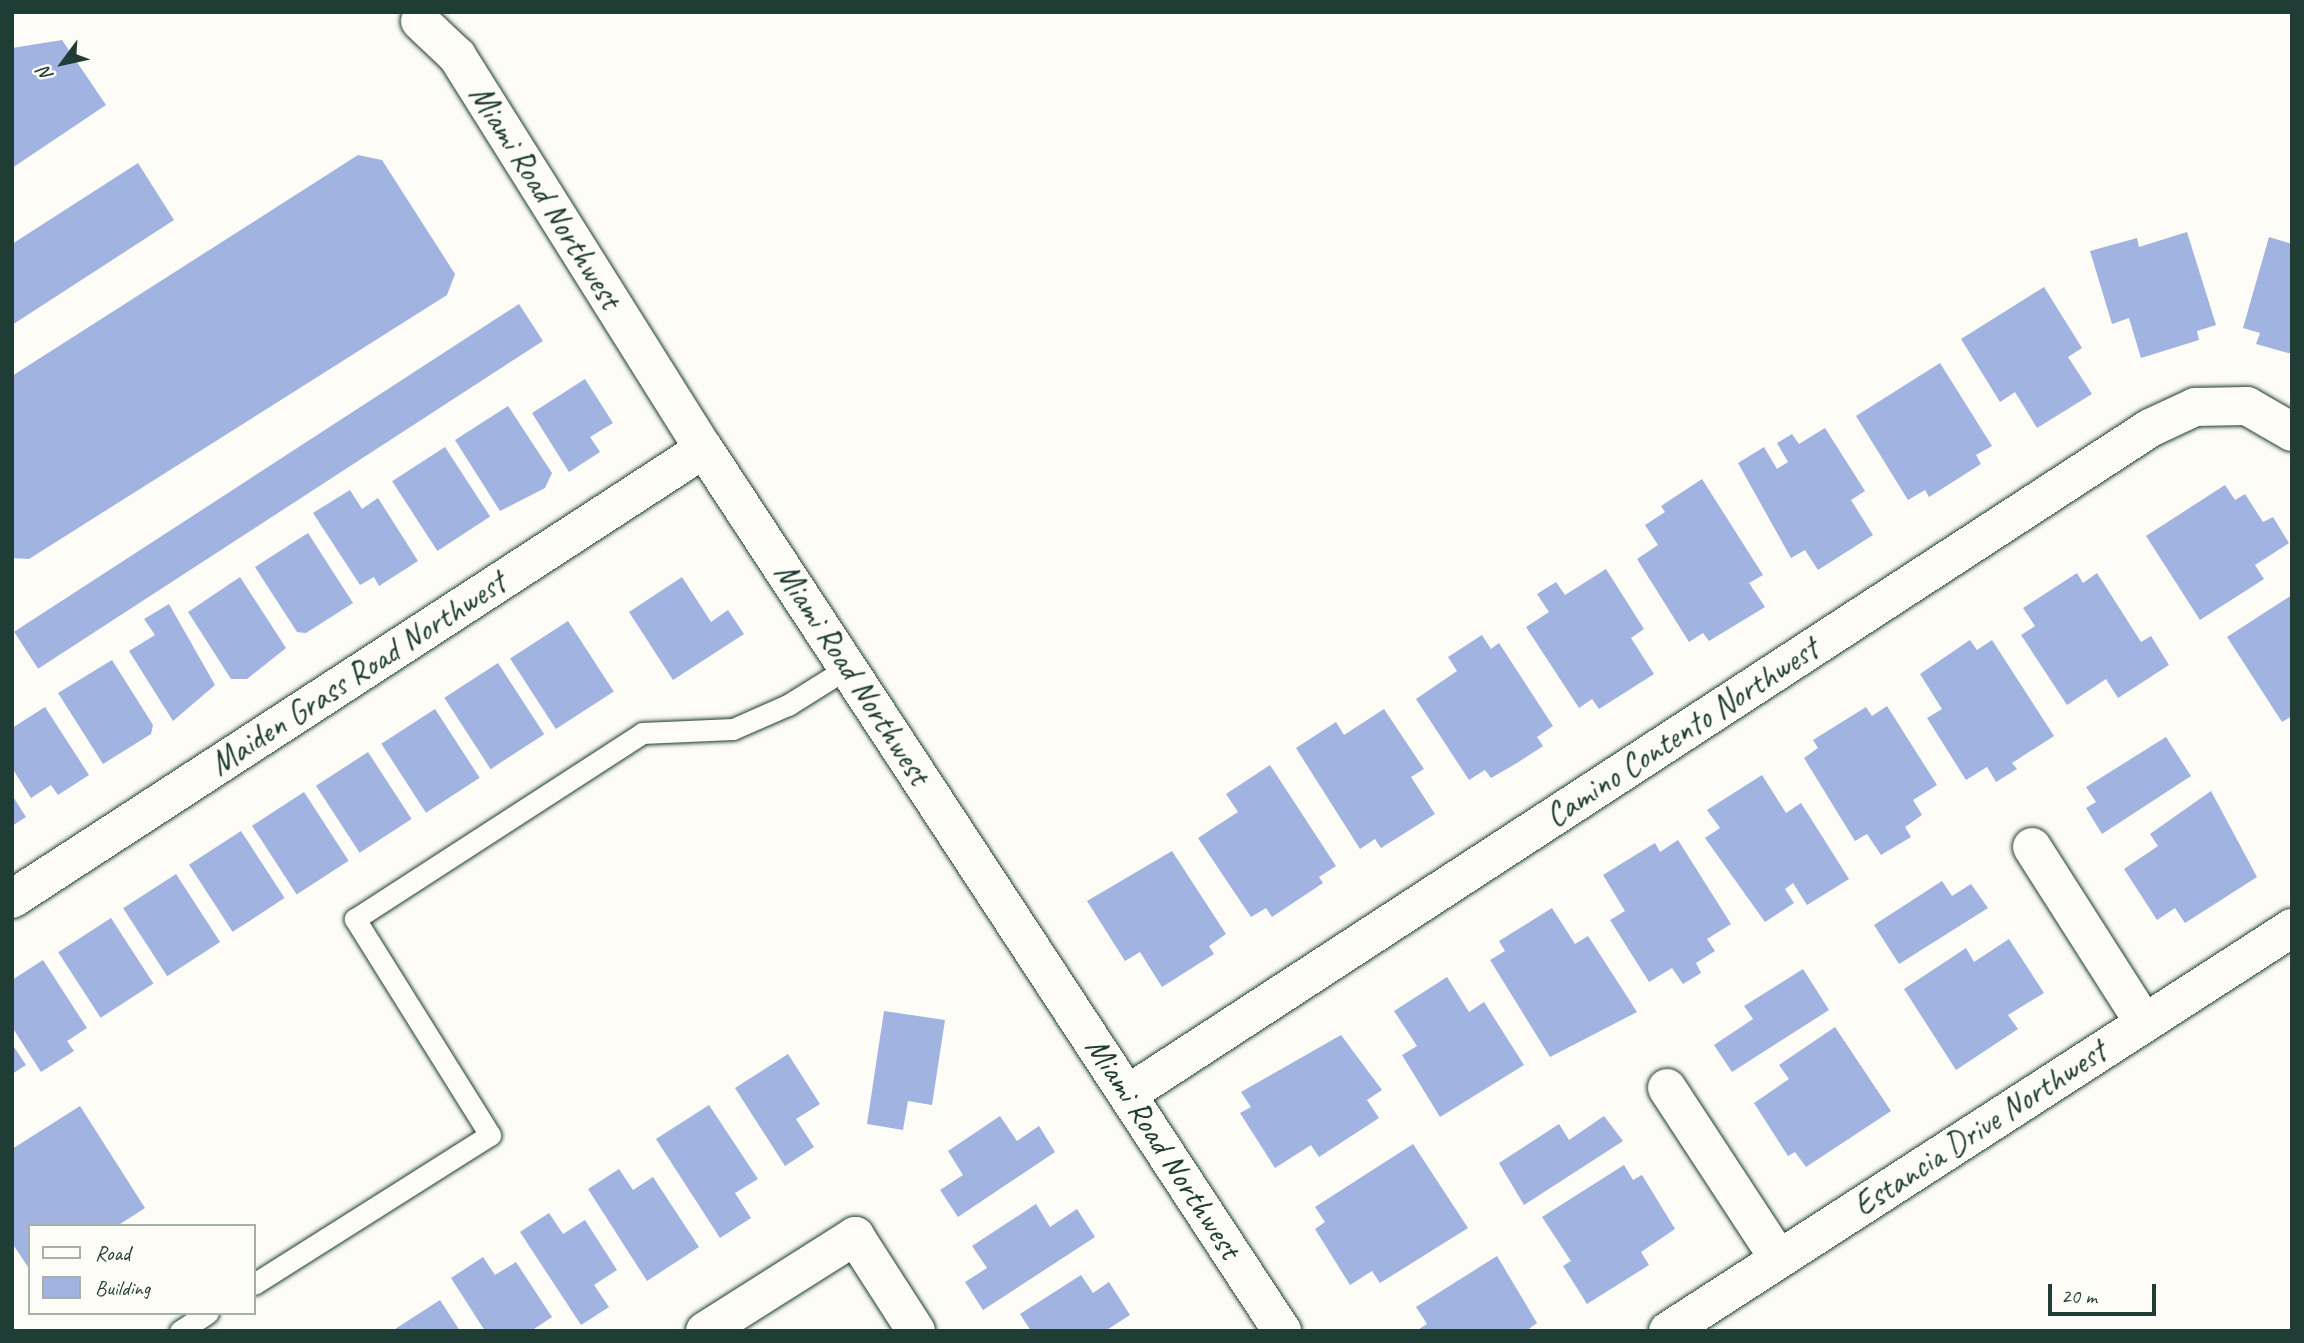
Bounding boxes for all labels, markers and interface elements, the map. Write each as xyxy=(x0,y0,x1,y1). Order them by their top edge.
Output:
north arrow xyxy=(28,28,98,98)
text: N xyxy=(32,63,59,86)
street label: Miami Road Northwest xyxy=(460,77,630,317)
street label: Miami Road Northwest xyxy=(765,555,939,793)
street label: Maiden Grass Road Northwest xyxy=(202,563,514,785)
street label: Camino Contento Northwest xyxy=(1538,630,1826,836)
street label: Miami Road Northwest xyxy=(1076,1029,1250,1267)
street label: Estancia Drive Northwest xyxy=(1846,1032,2114,1226)
legend xyxy=(28,1224,256,1315)
text: Road xyxy=(95,1240,130,1266)
scale bar xyxy=(2052,1270,2160,1314)
text: Building xyxy=(95,1275,150,1301)
text: 20 m xyxy=(2061,1283,2097,1309)

